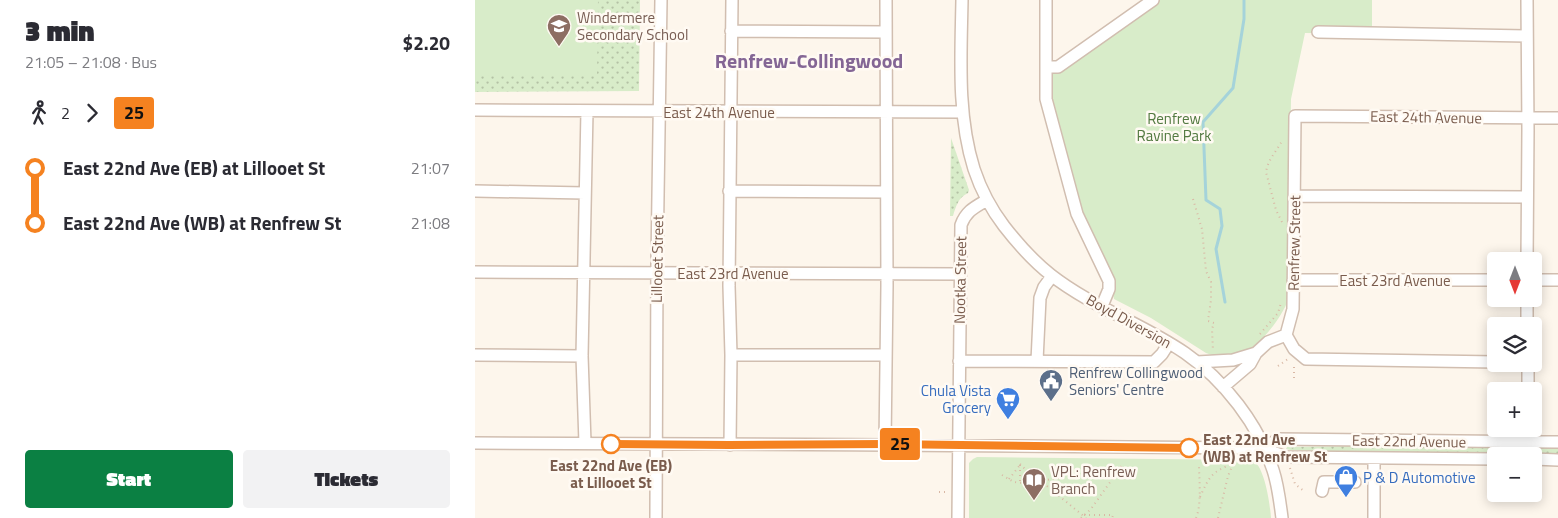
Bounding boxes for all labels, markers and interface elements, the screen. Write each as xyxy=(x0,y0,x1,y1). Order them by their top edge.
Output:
place label: Windermere Secondary School xyxy=(577,6,688,46)
text: 3 min xyxy=(25,9,95,52)
school or university icon: Windermere Secondary School xyxy=(546,13,572,47)
text: $2.20 xyxy=(403,28,450,57)
district label: Renfrew-Collingwood xyxy=(715,45,903,76)
text: 21:05 – 21:08 · Bus xyxy=(25,50,157,74)
icon: walk xyxy=(25,99,53,127)
icon: forward xyxy=(78,99,106,127)
text: 25 xyxy=(124,99,144,126)
text: 2 xyxy=(61,101,70,125)
street label: East 24th Avenue xyxy=(663,101,775,124)
street label: East 24th Avenue xyxy=(1370,105,1482,129)
park label: Renfrew Ravine Park xyxy=(1137,107,1211,147)
text: East 22nd Ave (EB) at Lillooet St xyxy=(63,153,325,182)
text: 21:07 xyxy=(411,156,450,180)
street label: Renfrew Street xyxy=(1282,194,1306,291)
text: East 22nd Ave (WB) at Renfrew St xyxy=(63,208,341,237)
text: 21:08 xyxy=(411,211,450,235)
street label: Lillooet Street xyxy=(645,214,669,303)
street label: Nootka Street xyxy=(948,235,972,324)
north arrow xyxy=(1487,252,1543,308)
map controls xyxy=(1487,252,1542,502)
street label: East 23rd Avenue xyxy=(677,262,789,285)
street label: East 23rd Avenue xyxy=(1339,269,1451,292)
street label: Boyd Diversion xyxy=(1082,288,1176,354)
button: layers xyxy=(1487,317,1542,372)
place label: Renfrew Collingwood Seniors' Centre xyxy=(1069,361,1203,401)
public building icon: Renfrew Collingwood Seniors' Centre xyxy=(1038,368,1064,402)
place label: Chula Vista Grocery xyxy=(921,379,991,419)
button: + xyxy=(1487,382,1542,437)
supermarket icon: Chula Vista Grocery xyxy=(995,386,1021,420)
line badge: 25 xyxy=(877,428,923,460)
place label: East 22nd Ave (WB) at Renfrew St xyxy=(1203,428,1328,468)
street label: East 22nd Avenue xyxy=(1352,429,1466,453)
text: 25 xyxy=(890,430,910,457)
marker: East 22nd Ave (EB) at Lillooet St xyxy=(601,434,621,454)
marker: East 22nd Ave (WB) at Renfrew St xyxy=(1179,438,1199,458)
button: − xyxy=(1487,447,1542,502)
button: Start xyxy=(25,450,233,508)
button: Tickets xyxy=(243,450,450,508)
place label: East 22nd Ave (EB) at Lillooet St xyxy=(550,454,673,494)
place label: VPL: Renfrew Branch xyxy=(1051,460,1136,500)
shop icon: P & D Automotive xyxy=(1333,464,1359,498)
place label: P & D Automotive xyxy=(1363,466,1476,489)
library icon: VPL: Renfrew Branch xyxy=(1021,467,1047,501)

